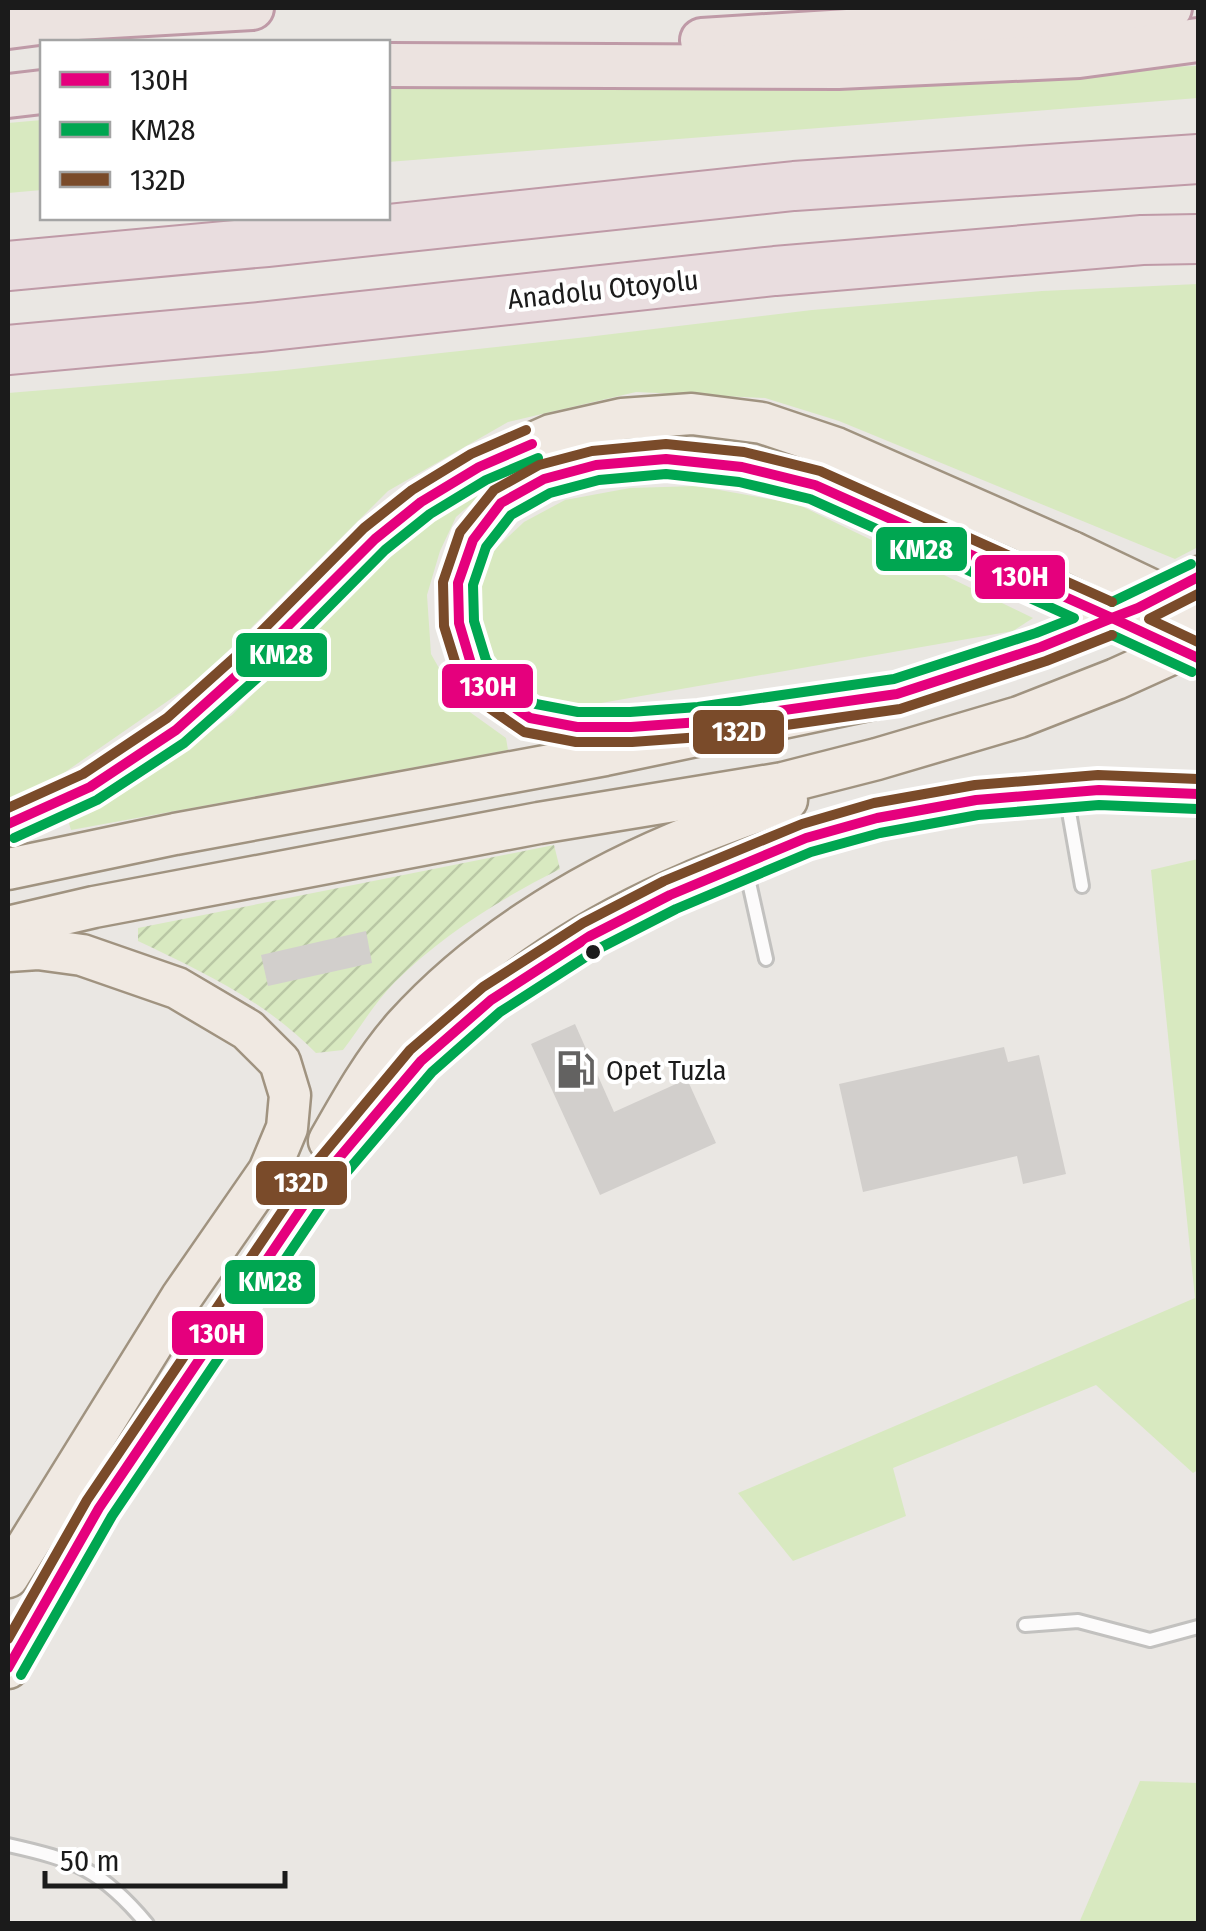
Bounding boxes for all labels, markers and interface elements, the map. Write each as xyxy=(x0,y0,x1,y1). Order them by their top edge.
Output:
legend xyxy=(40,40,390,220)
text: 130H xyxy=(130,62,189,98)
text: KM28 xyxy=(130,112,195,148)
text: 132D xyxy=(130,162,186,198)
street label: Anadolu Otoyolu xyxy=(506,263,700,316)
line badge: KM28 xyxy=(874,525,969,573)
text: KM28 xyxy=(889,533,953,566)
line badge: 130H xyxy=(973,553,1067,601)
text: 130H xyxy=(991,560,1049,593)
line badge: KM28 xyxy=(234,631,329,679)
text: KM28 xyxy=(249,638,313,671)
line badge: 130H xyxy=(440,662,535,710)
text: 130H xyxy=(459,670,517,703)
line badge: 132D xyxy=(691,708,786,756)
text: 132D xyxy=(712,715,766,748)
unlabelled marker xyxy=(583,942,603,962)
fuel station icon: Opet Tuzla xyxy=(555,1049,597,1091)
place label: Opet Tuzla xyxy=(606,1054,727,1087)
line badge: 132D xyxy=(254,1159,349,1207)
text: 132D xyxy=(274,1166,328,1199)
line badge: KM28 xyxy=(223,1258,317,1306)
text: KM28 xyxy=(238,1265,302,1298)
line badge: 130H xyxy=(170,1309,265,1357)
text: 130H xyxy=(188,1317,246,1350)
scale bar xyxy=(45,1826,285,1888)
text: 50 m xyxy=(60,1843,120,1879)

